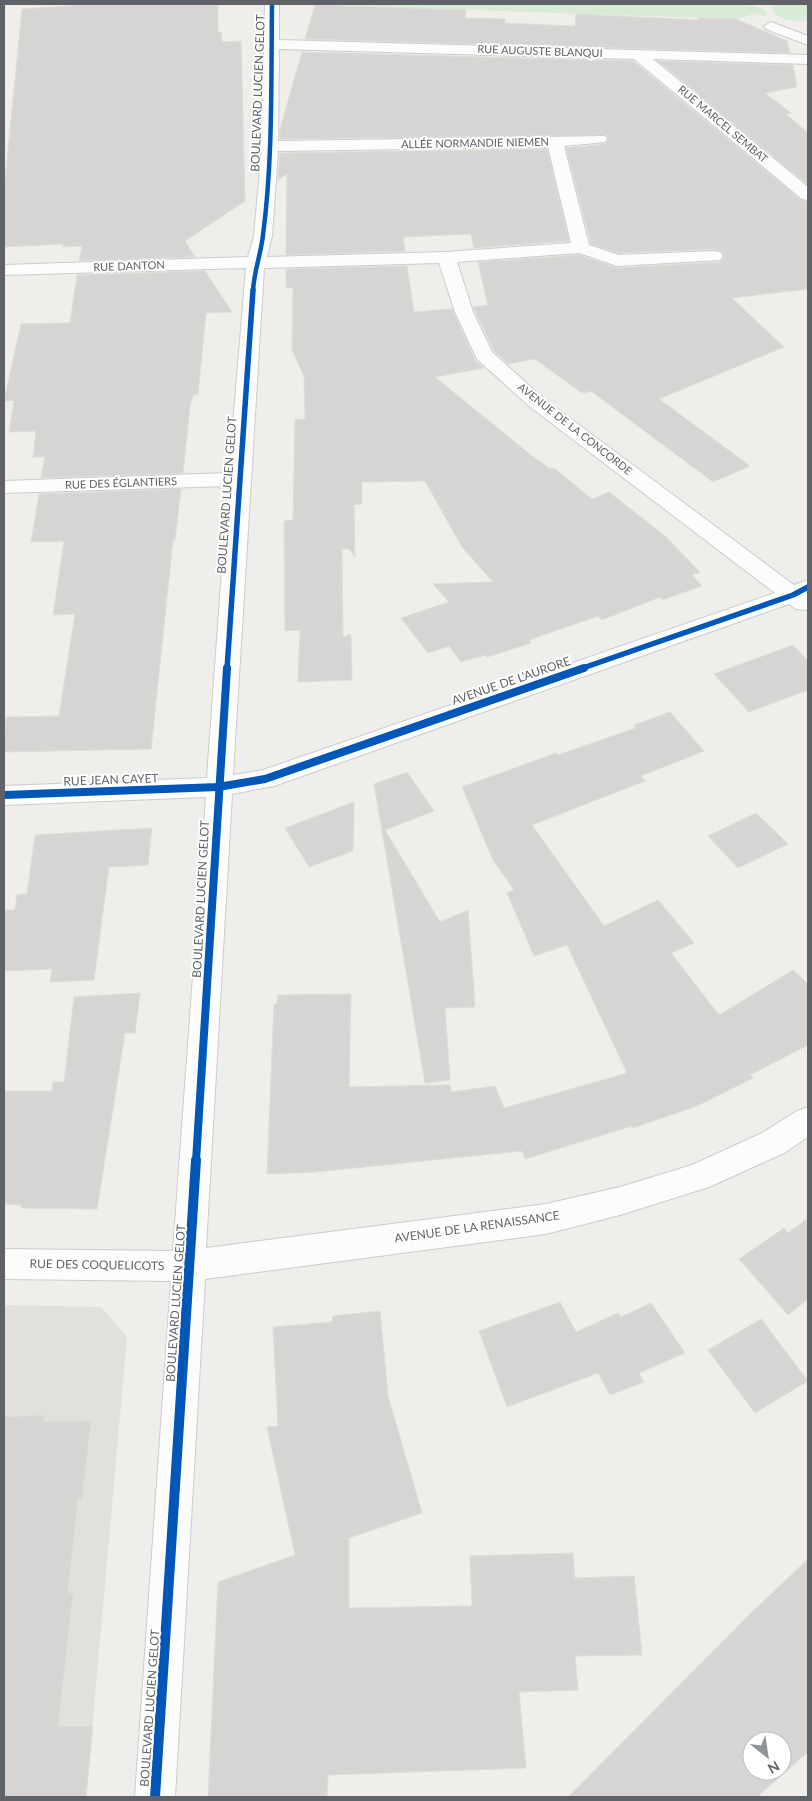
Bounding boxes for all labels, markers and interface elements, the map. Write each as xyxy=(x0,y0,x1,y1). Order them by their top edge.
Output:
street label: BOULEVARD LUCIEN GELOT xyxy=(247,14,268,172)
street label: RUE AUGUSTE BLANQUI xyxy=(477,42,603,59)
street label: RUE MARCEL SEMBAT xyxy=(676,82,771,165)
street label: ALLÉE NORMANDIE NIEMEN xyxy=(401,135,549,150)
street label: RUE DANTON xyxy=(93,258,165,273)
street label: AVENUE DE LA CONCORDE xyxy=(516,380,635,477)
street label: BOULEVARD LUCIEN GELOT xyxy=(214,416,239,574)
street label: RUE DES ÉGLANTIERS xyxy=(65,474,177,491)
street label: AVENUE DE L'AURORE xyxy=(449,653,572,708)
street label: RUE JEAN CAYET xyxy=(63,770,159,789)
street label: BOULEVARD LUCIEN GELOT xyxy=(189,820,212,978)
street label: AVENUE DE LA RENAISSANCE xyxy=(393,1207,561,1246)
street label: BOULEVARD LUCIEN GELOT xyxy=(163,1224,188,1382)
street label: RUE DES COQUELICOTS xyxy=(29,1256,165,1273)
street label: BOULEVARD LUCIEN GELOT xyxy=(137,1629,162,1787)
north arrow xyxy=(742,1731,792,1781)
text: N xyxy=(765,1758,783,1778)

